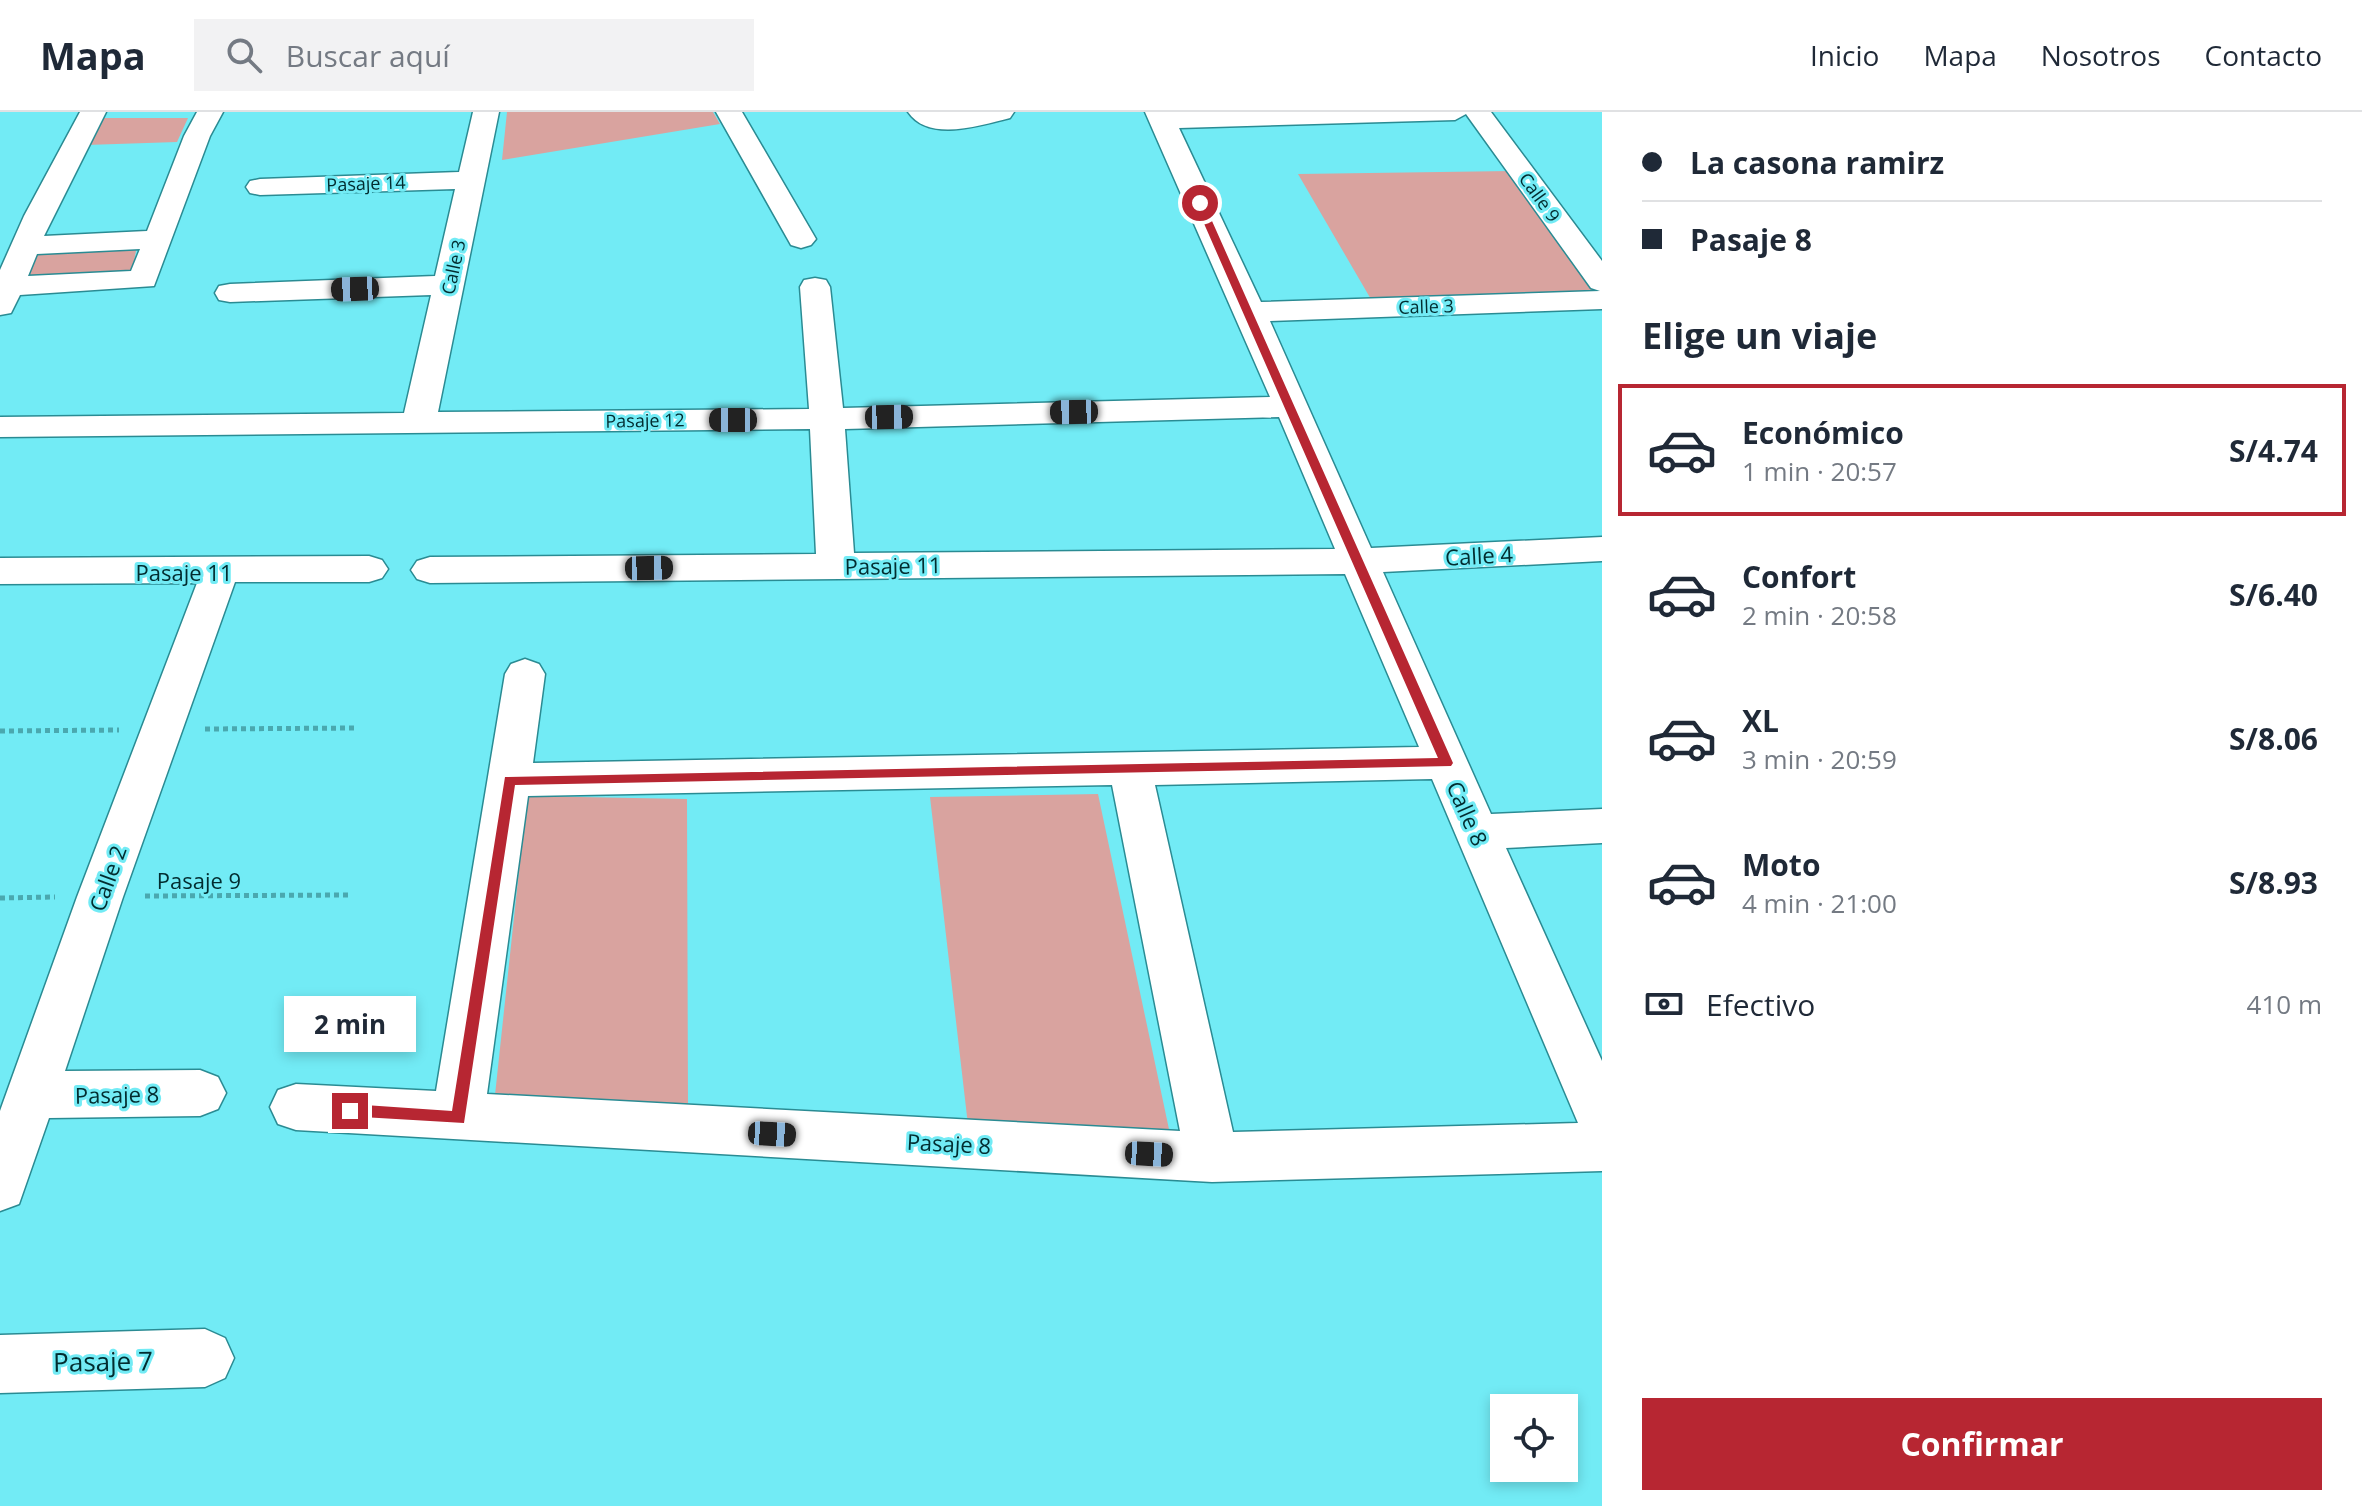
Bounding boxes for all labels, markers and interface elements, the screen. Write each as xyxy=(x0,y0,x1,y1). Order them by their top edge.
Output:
search box xyxy=(194,19,754,91)
text: Mapa xyxy=(40,29,146,81)
icon: search xyxy=(222,33,266,77)
text: Buscar aquí xyxy=(286,35,450,76)
text: Inicio xyxy=(1810,36,1879,74)
text: Mapa xyxy=(1923,36,1997,74)
text: Nosotros xyxy=(2041,36,2161,74)
text: Contacto xyxy=(2205,36,2322,74)
text: La casona ramirz xyxy=(1690,142,1944,183)
street label: Calle 9 xyxy=(1514,167,1566,227)
street label: Pasaje 14 xyxy=(326,170,406,196)
route start xyxy=(1182,185,1218,221)
text: Pasaje 8 xyxy=(1690,219,1812,260)
street label: Calle 3 xyxy=(435,237,471,297)
car xyxy=(331,276,379,302)
street label: Calle 3 xyxy=(1398,293,1454,319)
text: Elige un viaje xyxy=(1642,311,1877,360)
car xyxy=(1050,400,1098,424)
car xyxy=(865,405,913,429)
street label: Pasaje 12 xyxy=(605,407,685,433)
car xyxy=(709,408,757,432)
text: Económico xyxy=(1742,412,1904,453)
icon: car xyxy=(1646,414,1718,486)
text: S/4.74 xyxy=(2229,430,2318,471)
text: 1 min · 20:57 xyxy=(1742,453,1897,489)
street label: Calle 4 xyxy=(1444,538,1514,572)
street label: Pasaje 11 xyxy=(844,549,942,581)
car xyxy=(625,556,673,580)
text: Confort xyxy=(1742,556,1856,597)
street label: Pasaje 11 xyxy=(136,557,232,587)
icon: car xyxy=(1646,558,1718,630)
text: S/6.40 xyxy=(2229,574,2318,615)
text: 2 min · 20:58 xyxy=(1742,597,1897,633)
text: XL xyxy=(1742,700,1779,741)
icon: car xyxy=(1646,702,1718,774)
text: S/8.06 xyxy=(2229,718,2318,759)
text: 3 min · 20:59 xyxy=(1742,741,1897,777)
street label: Calle 8 xyxy=(1440,776,1496,850)
street label: Calle 2 xyxy=(81,841,133,915)
text: Moto xyxy=(1742,844,1820,885)
icon: car xyxy=(1646,846,1718,918)
text: S/8.93 xyxy=(2229,862,2318,903)
street label: Pasaje 9 xyxy=(157,865,241,895)
text: 4 min · 21:00 xyxy=(1742,885,1897,921)
icon: cash xyxy=(1642,982,1686,1026)
text: Efectivo xyxy=(1706,984,1815,1025)
text: 410 m xyxy=(2247,986,2322,1022)
callout: 2 min xyxy=(284,995,416,1051)
text: 2 min xyxy=(314,1006,386,1042)
street label: Pasaje 8 xyxy=(75,1078,159,1110)
route end xyxy=(332,1093,368,1129)
car xyxy=(747,1121,797,1147)
street label: Pasaje 8 xyxy=(906,1126,992,1160)
car xyxy=(1124,1141,1174,1167)
street label: Pasaje 7 xyxy=(53,1342,153,1380)
map controls xyxy=(1490,1394,1578,1482)
button: locate xyxy=(1490,1394,1578,1482)
button: Confirmar xyxy=(1642,1398,2322,1490)

